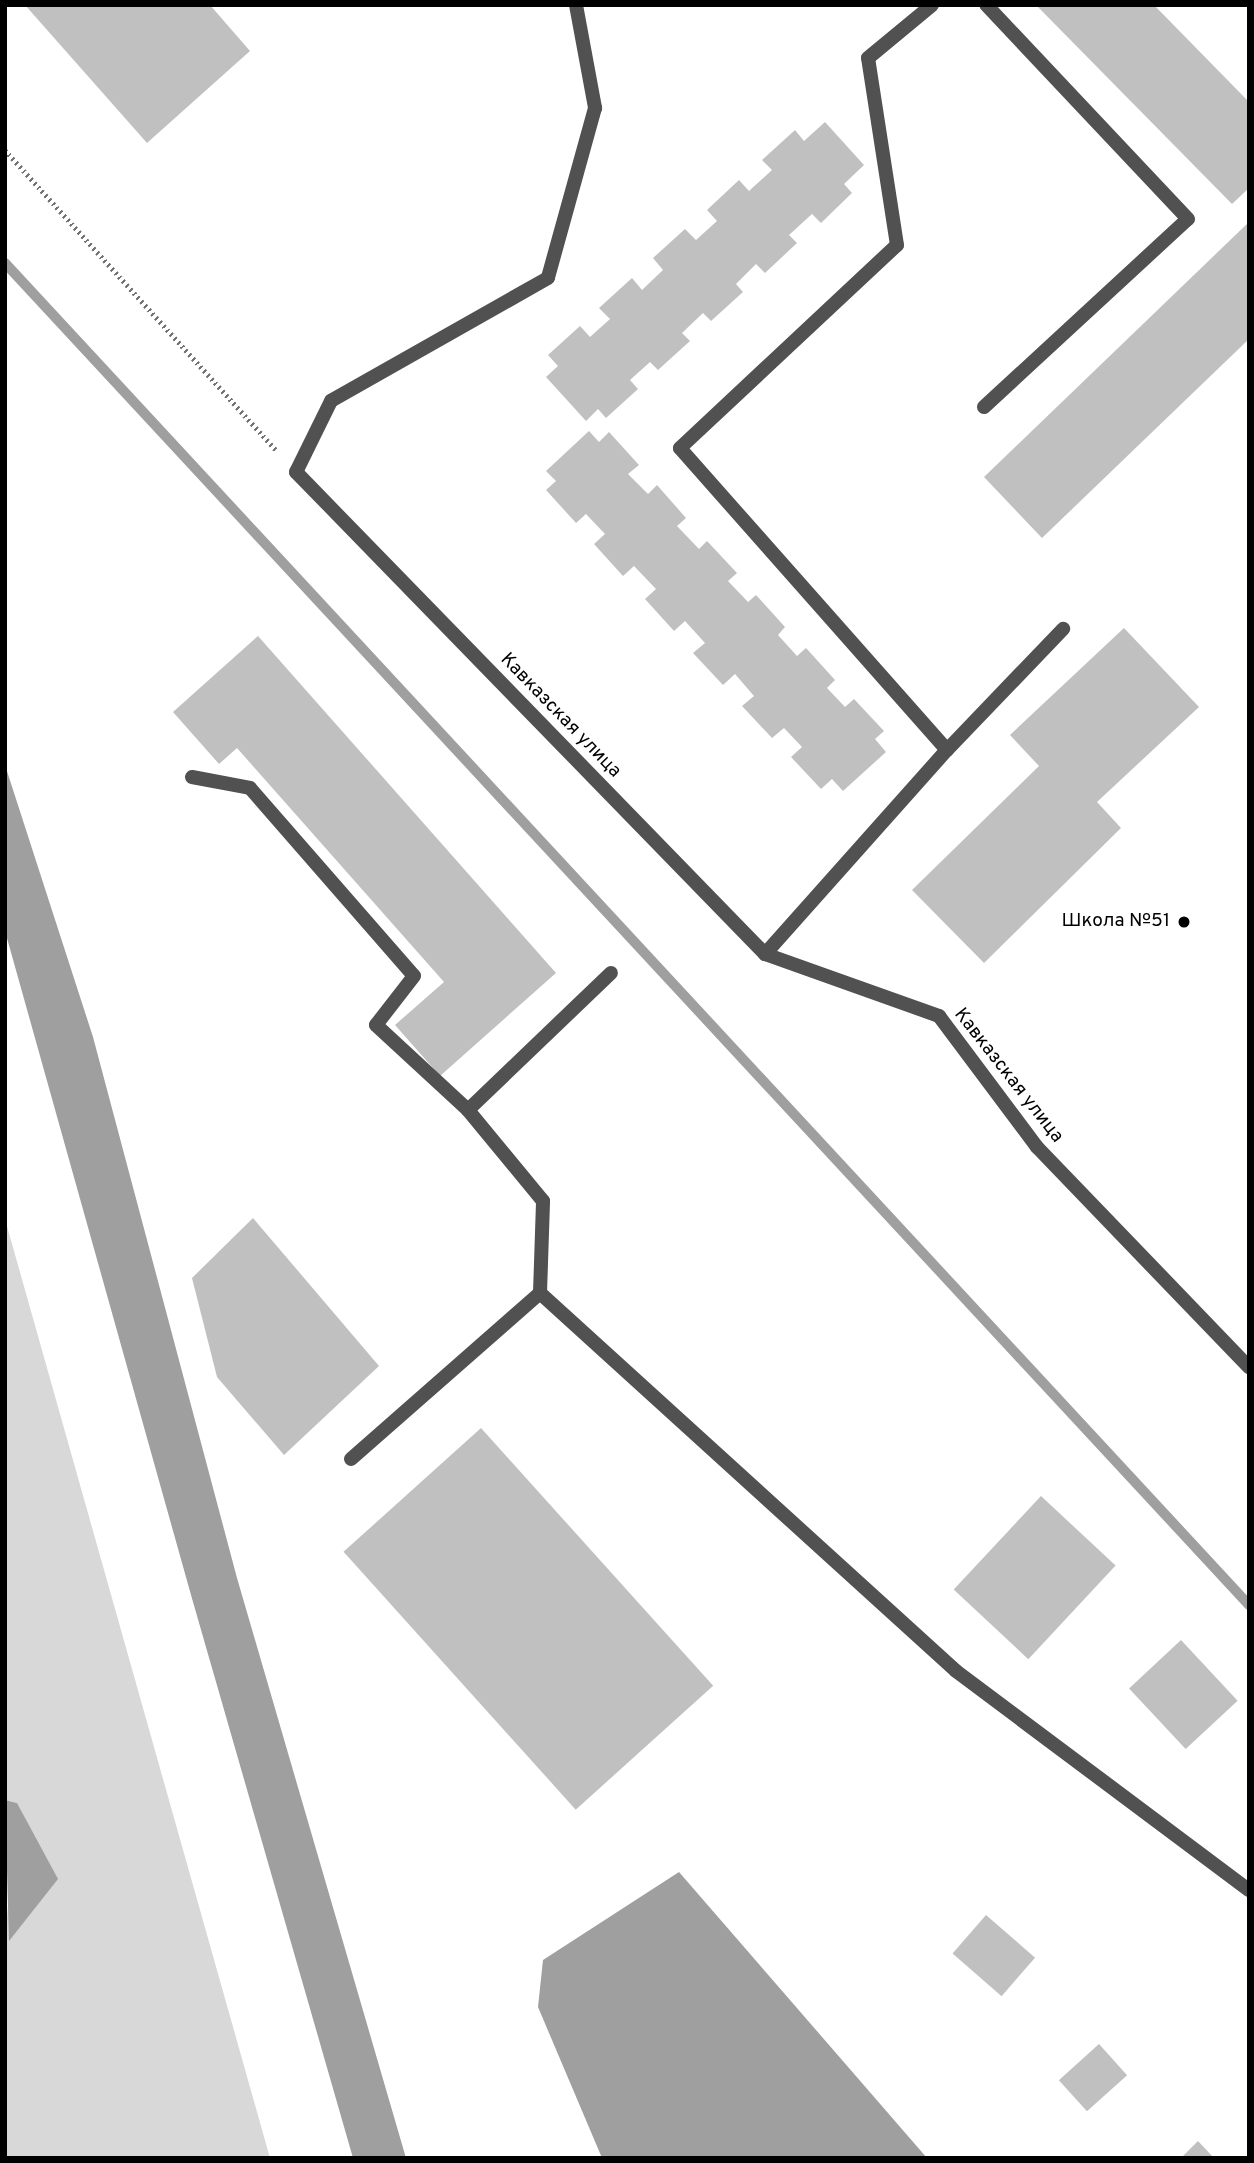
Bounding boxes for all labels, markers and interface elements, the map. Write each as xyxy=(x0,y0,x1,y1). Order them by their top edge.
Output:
street label: Кавказская улица xyxy=(495,649,625,783)
place label: Школа №51 xyxy=(1062,911,1170,933)
marker: Школа №51 xyxy=(1176,914,1192,930)
street label: Кавказская улица xyxy=(948,1004,1068,1148)

